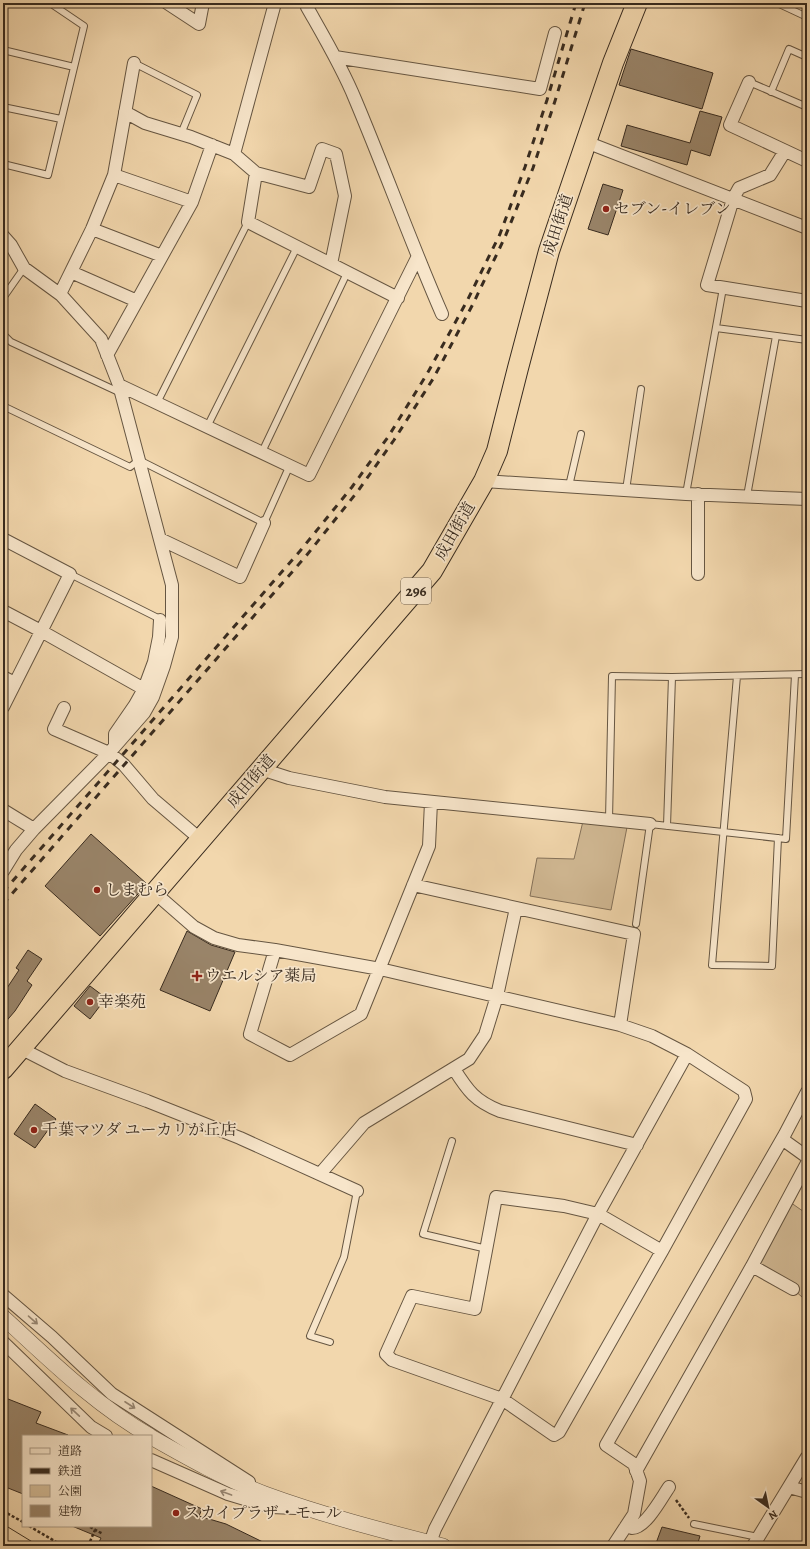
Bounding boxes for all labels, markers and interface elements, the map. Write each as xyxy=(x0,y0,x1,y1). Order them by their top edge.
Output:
street label: 成田街道 xyxy=(538,191,578,259)
place label: セブン-イレブン xyxy=(614,198,731,220)
marker: セブン-イレブン xyxy=(601,204,611,214)
street label: 成田街道 xyxy=(429,498,481,564)
road number: 296 xyxy=(401,578,431,604)
street label: 成田街道 xyxy=(222,750,280,812)
place label: しまむら xyxy=(105,879,169,901)
marker: しまむら xyxy=(92,885,102,895)
place label: ウエルシア薬局 xyxy=(205,965,317,987)
marker: ウエルシア薬局 xyxy=(192,971,202,981)
place label: 幸楽苑 xyxy=(98,991,146,1013)
marker: 幸楽苑 xyxy=(85,997,95,1007)
place label: 千葉マツダ ユーカリが丘店 xyxy=(42,1119,236,1141)
marker: 千葉マツダ ユーカリが丘店 xyxy=(29,1125,39,1135)
one-way arrow xyxy=(27,1315,37,1324)
one-way arrow xyxy=(124,1402,136,1410)
one-way arrow xyxy=(70,1407,80,1417)
legend xyxy=(22,1435,152,1527)
text: 道路 xyxy=(58,1443,82,1459)
text: 鉄道 xyxy=(57,1463,82,1479)
text: 公園 xyxy=(58,1483,82,1499)
north arrow xyxy=(748,1487,788,1527)
one-way arrow xyxy=(221,1488,233,1496)
place label: スカイプラザ・モール xyxy=(184,1502,342,1524)
text: 建物 xyxy=(58,1503,82,1519)
text: N xyxy=(766,1506,781,1523)
marker: スカイプラザ・モール xyxy=(171,1508,181,1518)

